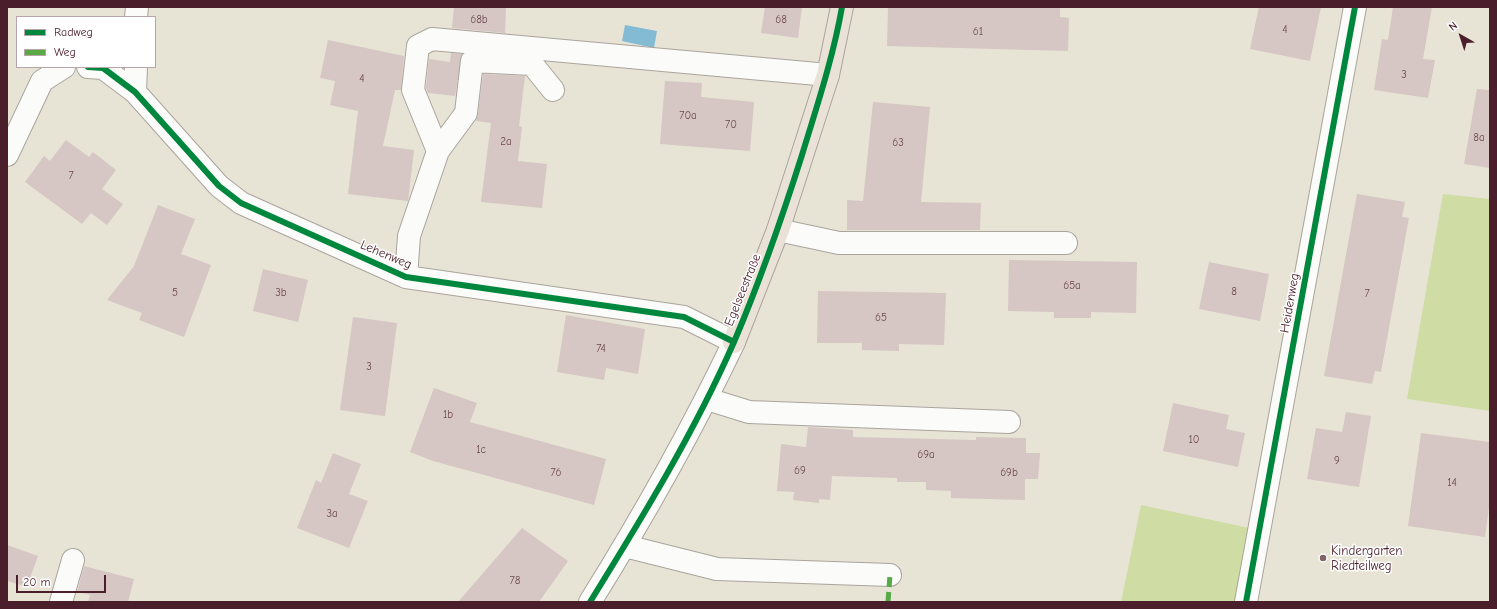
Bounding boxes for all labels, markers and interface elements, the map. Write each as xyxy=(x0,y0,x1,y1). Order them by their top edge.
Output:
house number: 68b xyxy=(470,13,488,27)
house number: 68 xyxy=(775,13,787,27)
legend xyxy=(16,16,156,68)
north arrow xyxy=(1441,16,1481,56)
text: N xyxy=(1446,19,1460,34)
house number: 4 xyxy=(1282,23,1288,37)
text: Radweg xyxy=(54,25,93,39)
house number: 61 xyxy=(973,25,983,39)
text: Weg xyxy=(54,45,76,59)
house number: 3 xyxy=(1401,68,1407,82)
house number: 4 xyxy=(359,72,365,86)
house number: 70a xyxy=(679,109,697,123)
house number: 70 xyxy=(725,118,737,132)
house number: 8a xyxy=(1473,131,1485,145)
house number: 2a xyxy=(500,135,512,149)
house number: 63 xyxy=(892,136,904,150)
house number: 7 xyxy=(68,169,74,183)
street label: Lehenweg xyxy=(358,237,414,273)
street label: Egelseestraße xyxy=(721,252,765,328)
street label: Heidenweg xyxy=(1277,272,1303,334)
house number: 65a xyxy=(1063,279,1081,293)
house number: 8 xyxy=(1231,285,1237,299)
house number: 5 xyxy=(172,286,178,300)
house number: 3b xyxy=(275,286,287,300)
house number: 7 xyxy=(1364,287,1370,301)
house number: 65 xyxy=(875,311,887,325)
house number: 74 xyxy=(596,342,606,356)
house number: 3 xyxy=(366,360,372,374)
house number: 1b xyxy=(443,408,453,422)
house number: 10 xyxy=(1188,433,1200,447)
house number: 1c xyxy=(476,443,486,457)
house number: 69a xyxy=(917,448,935,462)
house number: 9 xyxy=(1334,454,1340,468)
house number: 69 xyxy=(794,464,806,478)
house number: 76 xyxy=(550,466,562,480)
house number: 69b xyxy=(1000,466,1018,480)
house number: 14 xyxy=(1447,476,1457,490)
house number: 3a xyxy=(326,507,338,521)
place label: Kindergarten Riedteilweg xyxy=(1331,543,1402,574)
marker: Kindergarten Riedteilweg xyxy=(1318,553,1328,563)
scale bar xyxy=(18,567,108,593)
house number: 78 xyxy=(510,574,520,588)
text: 20 m xyxy=(23,575,51,589)

